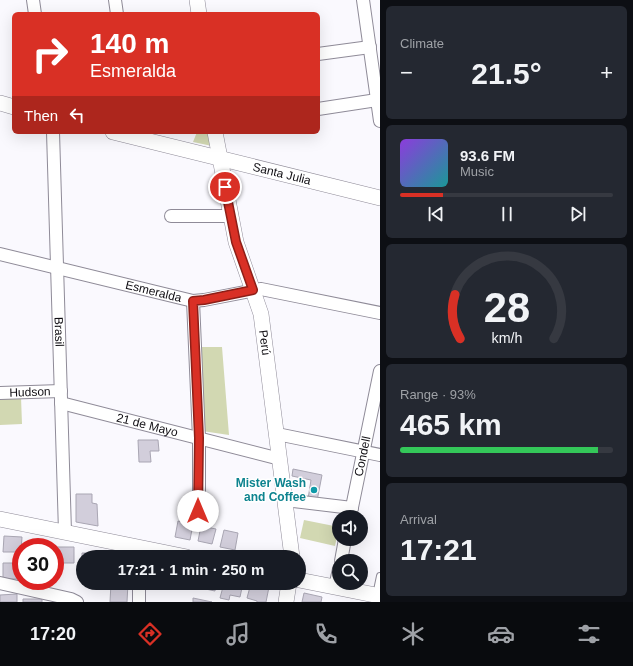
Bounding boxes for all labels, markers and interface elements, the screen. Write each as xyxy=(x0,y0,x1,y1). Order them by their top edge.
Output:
icon: right xyxy=(24,28,76,80)
text: 140 m xyxy=(90,28,169,59)
text: Climate xyxy=(400,36,444,51)
text: 21.5° xyxy=(471,57,542,90)
text: − xyxy=(400,60,413,85)
text: + xyxy=(600,60,613,85)
text: Esmeralda xyxy=(90,61,176,81)
icon: left xyxy=(66,104,88,126)
text: Then xyxy=(24,107,58,124)
text: 93.6 FM xyxy=(460,147,515,164)
street label: Santa Julia xyxy=(251,160,313,188)
text: Music xyxy=(460,164,494,179)
pin xyxy=(208,170,242,204)
icon: arrive xyxy=(214,176,236,198)
icon: previous xyxy=(425,203,447,225)
icon: pause xyxy=(496,203,518,225)
icon: next xyxy=(567,203,589,225)
street label: Esmeralda xyxy=(124,278,183,305)
text: 28 xyxy=(483,284,530,331)
street label: Brasil xyxy=(52,317,66,347)
street label: Perú xyxy=(256,329,273,356)
text: km/h xyxy=(491,330,522,346)
street label: Hudson xyxy=(9,384,51,400)
text: Range · 93% xyxy=(400,387,476,402)
text: 465 km xyxy=(400,408,502,441)
street label: 21 de Mayo xyxy=(115,410,180,440)
street label: Condell xyxy=(352,435,373,478)
place label: Mister Wash and Coffee xyxy=(236,476,306,504)
marker: Mister Wash and Coffee xyxy=(309,485,319,495)
position arrow xyxy=(177,490,219,532)
map controls xyxy=(332,510,368,590)
button: sound xyxy=(332,510,368,546)
text: Arrival xyxy=(400,512,437,527)
text: 17:21 xyxy=(400,533,477,566)
speed limit sign: 30 xyxy=(12,538,64,590)
button: search xyxy=(332,554,368,590)
text: 17:21 · 1 min · 250 m xyxy=(118,561,264,578)
icon: directions xyxy=(136,620,164,648)
icon: music xyxy=(224,620,252,648)
icon: phone xyxy=(312,620,340,648)
icon: climate xyxy=(399,620,427,648)
icon: car xyxy=(487,620,515,648)
icon: filters xyxy=(575,620,603,648)
text: 17:20 xyxy=(30,624,76,644)

